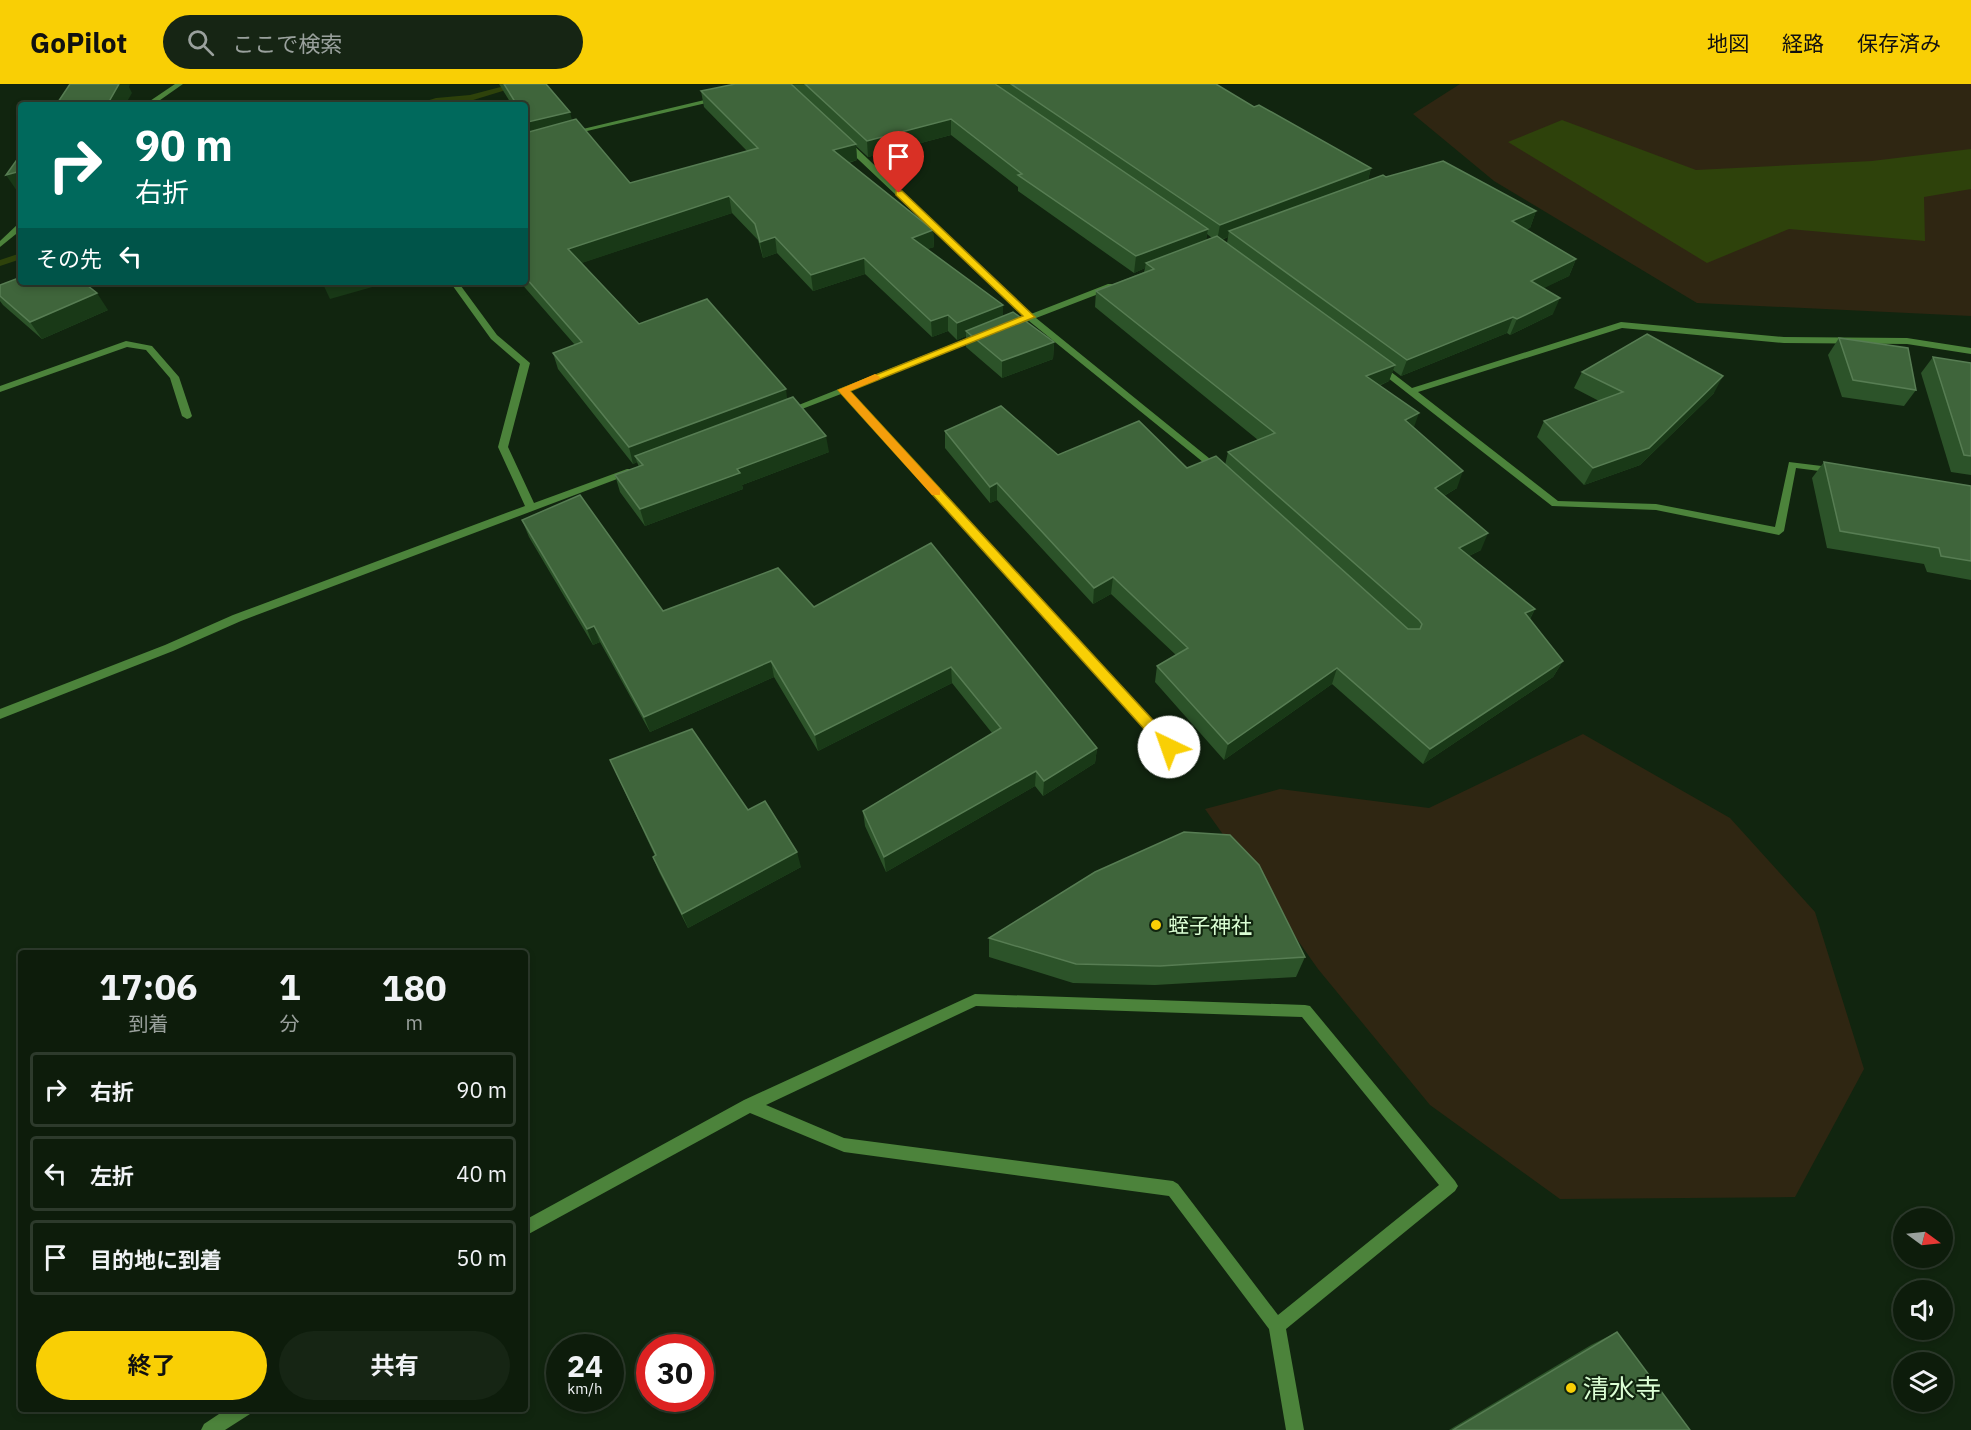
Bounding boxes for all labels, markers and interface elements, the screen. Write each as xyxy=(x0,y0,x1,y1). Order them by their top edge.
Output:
search box xyxy=(163,15,583,69)
text: GoPilot xyxy=(30,24,127,61)
icon: search xyxy=(184,26,217,59)
text: ここで検索 xyxy=(232,29,342,58)
text: 地図 xyxy=(1707,29,1749,57)
text: 経路 xyxy=(1782,29,1824,57)
text: 保存済み xyxy=(1857,29,1941,57)
text: 90 m xyxy=(135,118,233,173)
icon: right xyxy=(36,126,114,204)
pin xyxy=(873,131,924,193)
icon: arrive xyxy=(882,140,915,173)
text: 右折 xyxy=(135,174,189,209)
icon: left xyxy=(114,240,147,273)
text: その先 xyxy=(36,244,102,273)
position arrow xyxy=(1137,715,1201,779)
place label: 蛭子神社 xyxy=(1168,911,1252,939)
marker: 蛭子神社 xyxy=(1149,918,1163,932)
text: 17:06 xyxy=(99,963,198,1010)
text: 1 xyxy=(279,963,301,1010)
text: 180 xyxy=(382,964,447,1011)
text: m xyxy=(406,1009,423,1036)
text: 到着 xyxy=(128,1010,168,1037)
text: 分 xyxy=(280,1010,300,1037)
icon: right xyxy=(39,1073,72,1106)
text: 90 m xyxy=(456,1075,507,1104)
text: 右折 xyxy=(90,1077,134,1106)
icon: left xyxy=(39,1157,72,1190)
text: 40 m xyxy=(456,1159,507,1188)
text: 左折 xyxy=(90,1161,134,1190)
north arrow xyxy=(1893,1208,1953,1268)
map controls xyxy=(1893,1208,1953,1412)
icon: arrive xyxy=(39,1241,72,1274)
text: 50 m xyxy=(456,1243,507,1272)
text: 目的地に到着 xyxy=(90,1245,222,1274)
button: sound xyxy=(1893,1280,1953,1340)
button: 終了 xyxy=(36,1331,267,1400)
button: 共有 xyxy=(279,1331,510,1400)
speed limit sign: 30 xyxy=(636,1334,714,1412)
text: 24 xyxy=(567,1346,603,1385)
button: layers xyxy=(1893,1352,1953,1412)
place label: 清水寺 xyxy=(1583,1371,1661,1405)
text: km/h xyxy=(567,1379,603,1398)
marker: 清水寺 xyxy=(1564,1381,1578,1395)

